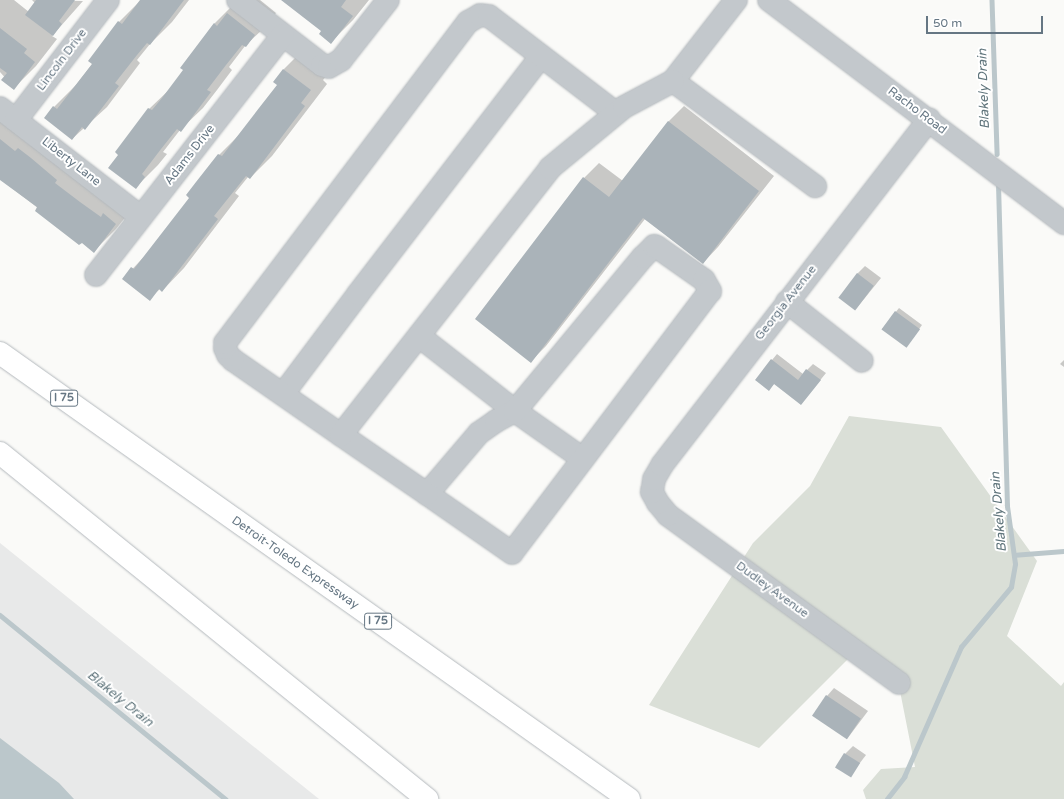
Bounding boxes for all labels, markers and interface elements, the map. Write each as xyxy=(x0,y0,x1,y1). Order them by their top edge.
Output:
scale bar xyxy=(928,8,1045,34)
text: 50 m xyxy=(933,16,962,30)
street label: Lincoln Drive xyxy=(34,26,90,94)
water label: Blakely Drain xyxy=(975,49,993,129)
street label: Racho Road xyxy=(885,84,949,138)
street label: Adams Drive xyxy=(162,122,218,188)
street label: Liberty Lane xyxy=(39,135,103,189)
street label: Georgia Avenue xyxy=(752,263,820,343)
road number: I 75 xyxy=(50,389,78,407)
water label: Blakely Drain xyxy=(988,471,1010,553)
street label: Detroit-Toledo Expressway xyxy=(229,513,361,613)
street label: Dudley Avenue xyxy=(733,559,811,621)
road number: I 75 xyxy=(364,612,392,630)
water label: Blakely Drain xyxy=(84,668,156,730)

